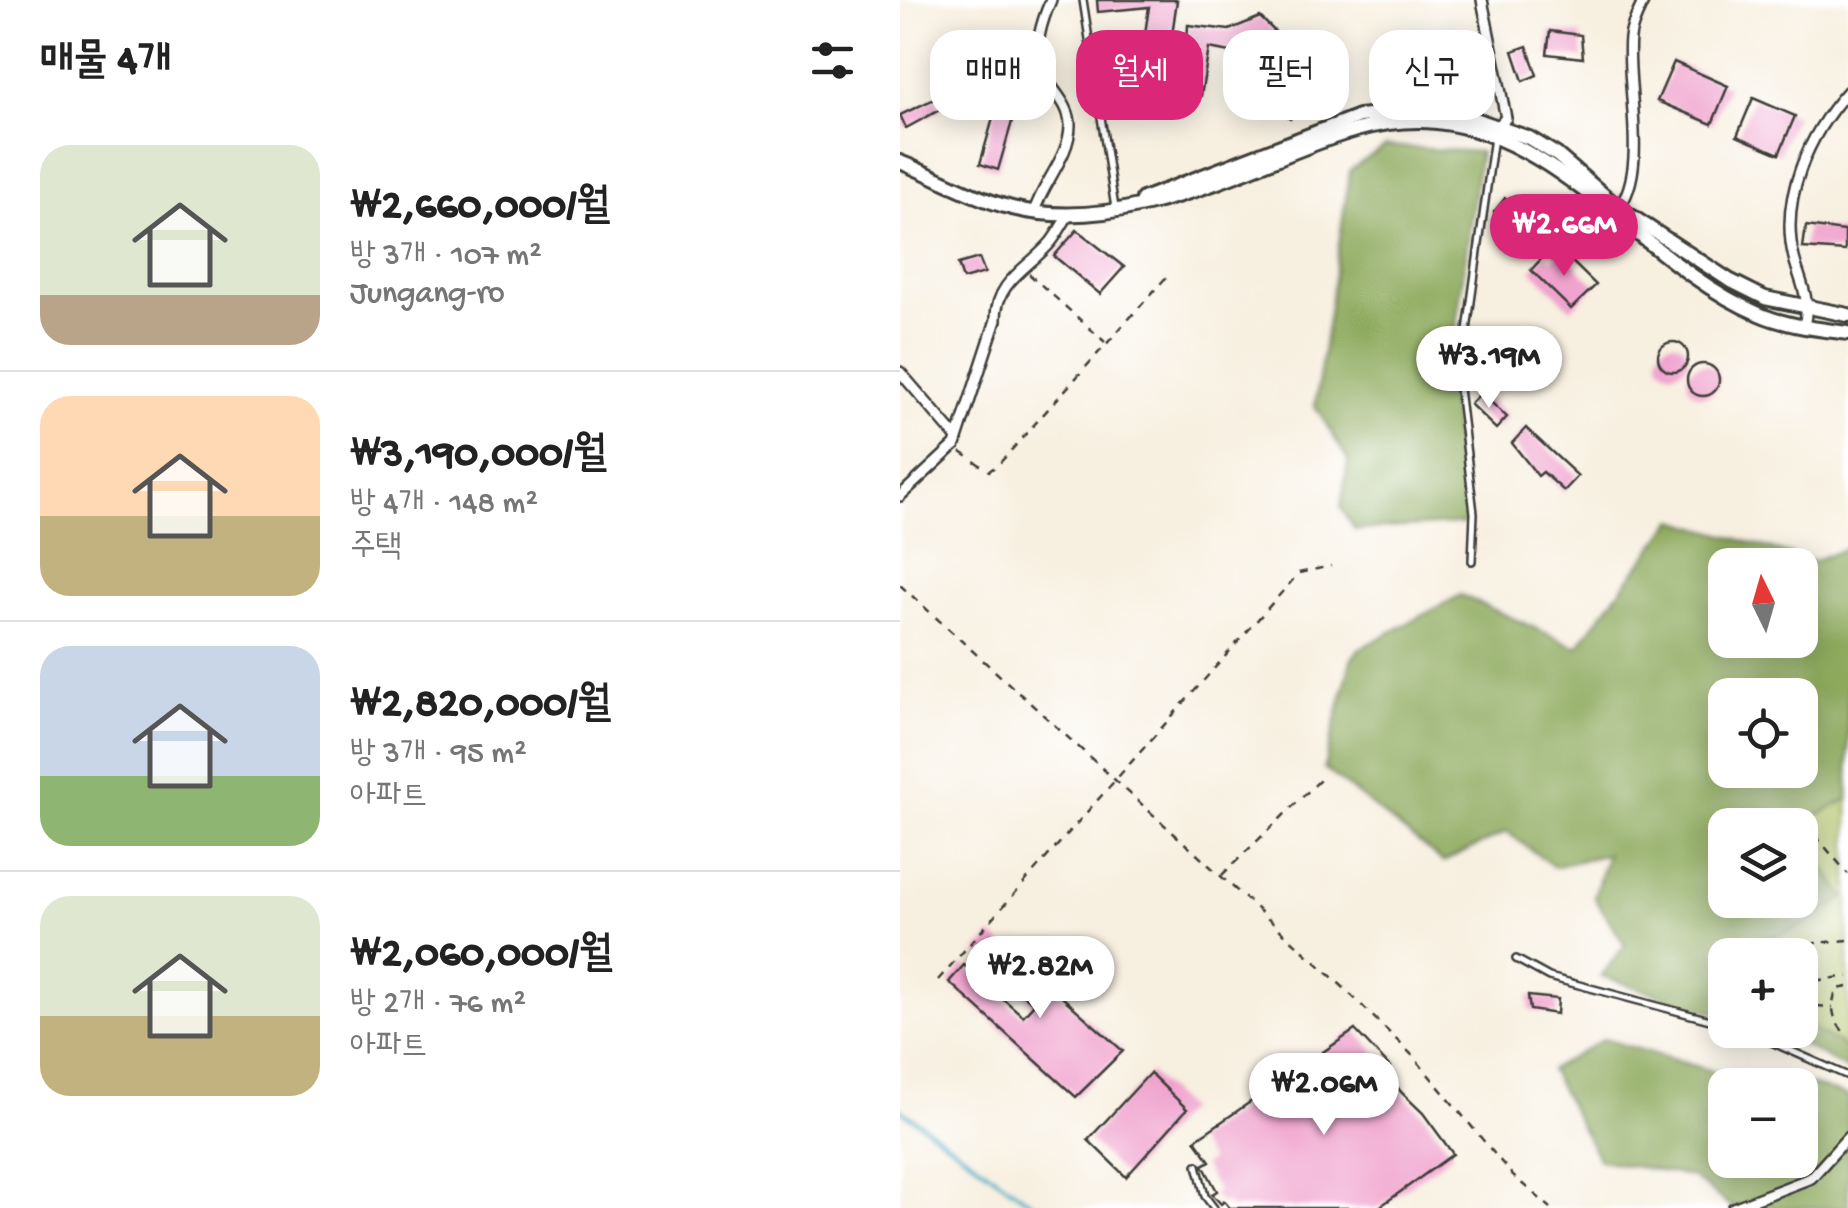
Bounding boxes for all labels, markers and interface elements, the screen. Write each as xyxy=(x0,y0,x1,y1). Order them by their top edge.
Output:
chip: 매매 xyxy=(930,30,1056,120)
chip: 월세 xyxy=(1076,30,1203,120)
chip: 필터 xyxy=(1223,30,1349,120)
chip: 신규 xyxy=(1369,30,1495,120)
icon: filters xyxy=(805,33,860,88)
text: 매물 4개 xyxy=(40,39,171,88)
text: ₩2,660,000/월 xyxy=(350,184,610,233)
icon: home xyxy=(120,185,240,305)
pin: ₩2.66M xyxy=(1483,194,1645,279)
text: ₩2.66M xyxy=(1512,207,1616,245)
text: 방 3개 · 107 m² xyxy=(350,238,542,276)
text: Jungang-ro xyxy=(350,276,505,314)
pin: ₩3.19M xyxy=(1408,326,1570,411)
text: ₩3.19M xyxy=(1438,339,1540,377)
text: ₩3,190,000/월 xyxy=(350,432,607,481)
icon: home xyxy=(120,436,240,556)
text: 방 4개 · 148 m² xyxy=(350,486,538,524)
text: 주택 xyxy=(350,529,402,567)
north arrow xyxy=(1708,548,1818,658)
map controls xyxy=(1708,548,1818,1178)
button: locate xyxy=(1708,678,1818,788)
text: ₩2,820,000/월 xyxy=(350,682,611,731)
icon: home xyxy=(120,686,240,806)
text: 방 3개 · 95 m² xyxy=(350,736,527,774)
text: 아파트 xyxy=(350,779,427,817)
button: layers xyxy=(1708,808,1818,918)
text: ₩2,060,000/월 xyxy=(350,932,613,981)
icon: home xyxy=(120,936,240,1056)
pin: ₩2.82M xyxy=(959,936,1121,1021)
button: + xyxy=(1708,938,1818,1048)
text: ₩2.82M xyxy=(988,949,1092,987)
text: 방 2개 · 76 m² xyxy=(350,986,526,1024)
text: 아파트 xyxy=(350,1029,427,1067)
pin: ₩2.06M xyxy=(1243,1053,1405,1138)
text: ₩2.06M xyxy=(1271,1066,1377,1104)
button: − xyxy=(1708,1068,1818,1178)

